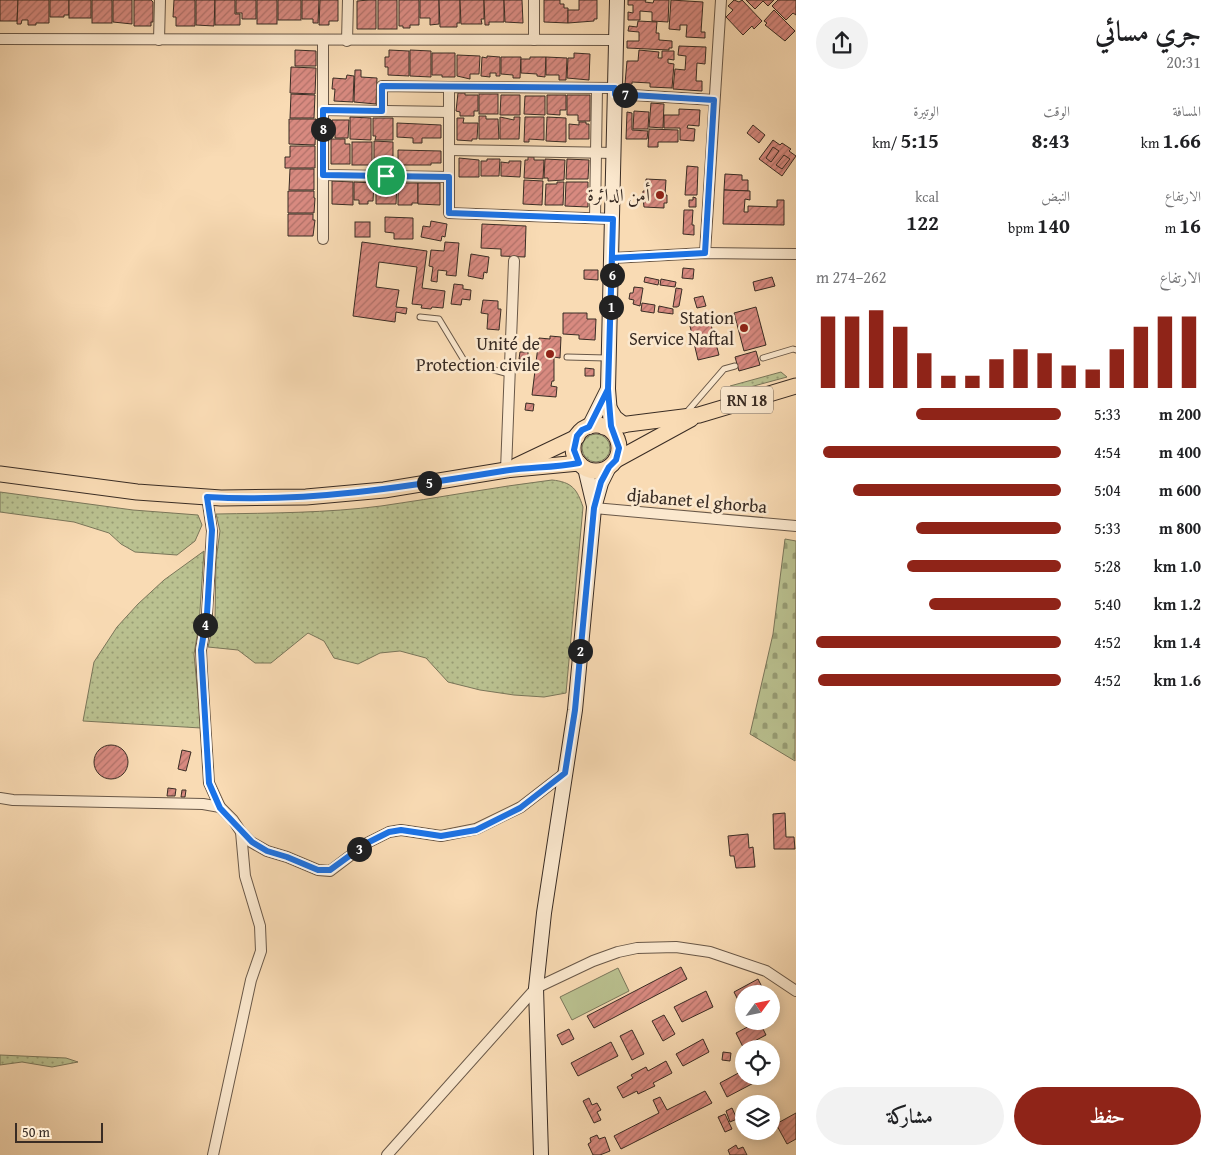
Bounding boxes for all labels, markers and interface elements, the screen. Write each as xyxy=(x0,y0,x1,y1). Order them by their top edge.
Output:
text: جري مسائي xyxy=(1095,10,1201,51)
button: share xyxy=(816,17,868,69)
text: 20:31 xyxy=(1166,50,1201,74)
pin: 7 xyxy=(612,82,638,108)
text: 7 xyxy=(622,85,629,105)
text: الوتيرة xyxy=(913,101,939,121)
text: الوقت xyxy=(1043,101,1070,121)
text: المسافة xyxy=(1172,101,1201,121)
pin: 8 xyxy=(310,116,336,142)
text: 8 xyxy=(320,119,327,139)
text: 5:15 xyxy=(900,125,939,156)
text: 8:43 xyxy=(1031,125,1070,156)
text: 1.66 xyxy=(1162,125,1201,156)
text: /km xyxy=(872,133,900,153)
text: km xyxy=(1141,133,1162,153)
pin xyxy=(365,155,407,197)
icon: arrive xyxy=(372,162,400,190)
place label: أمن الدائرة xyxy=(587,181,651,208)
text: النبض xyxy=(1041,186,1070,206)
text: الارتفاع xyxy=(1165,186,1201,206)
text: kcal xyxy=(915,187,939,207)
marker: أمن الدائرة xyxy=(654,189,666,201)
text: 122 xyxy=(906,207,939,238)
text: 140 xyxy=(1037,210,1070,241)
text: 16 xyxy=(1179,210,1201,241)
text: bpm xyxy=(1008,218,1037,238)
text: m xyxy=(1165,218,1179,238)
pin: 6 xyxy=(600,262,624,288)
text: 6 xyxy=(609,265,616,285)
text: 262–274 m xyxy=(816,265,886,289)
text: الارتفاع xyxy=(1159,265,1201,289)
pin: 1 xyxy=(598,294,624,320)
text: 1 xyxy=(608,297,615,317)
place label: Station Service Naftal xyxy=(629,304,734,352)
marker: Station Service Naftal xyxy=(738,322,750,334)
place label: Unité de Protection civile xyxy=(416,330,540,378)
marker: Unité de Protection civile xyxy=(544,348,556,360)
road number: RN 18 xyxy=(721,386,773,414)
text: 5:33 xyxy=(1094,402,1121,426)
text: 200 m xyxy=(1159,402,1201,426)
text: 4:54 xyxy=(1094,440,1121,464)
text: 400 m xyxy=(1159,440,1201,464)
pin: 5 xyxy=(416,470,442,496)
text: 5 xyxy=(426,473,433,493)
text: 5:04 xyxy=(1094,478,1121,502)
text: 600 m xyxy=(1159,478,1201,502)
street label: djabanet el ghorba xyxy=(626,481,769,520)
text: 5:33 xyxy=(1094,516,1121,540)
text: 800 m xyxy=(1159,516,1201,540)
text: 5:28 xyxy=(1094,554,1121,578)
text: 1.0 km xyxy=(1154,554,1201,578)
text: 5:40 xyxy=(1094,592,1121,616)
text: 1.2 km xyxy=(1154,592,1201,616)
pin: 4 xyxy=(192,612,218,638)
text: 4 xyxy=(202,615,209,635)
text: 4:52 xyxy=(1094,630,1121,654)
text: 1.4 km xyxy=(1154,630,1201,654)
pin: 2 xyxy=(568,638,592,664)
text: 2 xyxy=(577,641,584,661)
text: 4:52 xyxy=(1094,668,1121,692)
text: 1.6 km xyxy=(1154,668,1201,692)
pin: 3 xyxy=(346,836,372,862)
text: 3 xyxy=(356,839,363,859)
north arrow xyxy=(735,985,780,1030)
map controls xyxy=(735,985,780,1140)
button: locate xyxy=(735,1040,780,1085)
button: مشاركة xyxy=(816,1087,1004,1145)
button: حفظ xyxy=(1014,1087,1201,1145)
button: layers xyxy=(735,1095,780,1140)
scale bar xyxy=(15,1120,102,1143)
text: 50 m xyxy=(22,1122,50,1142)

